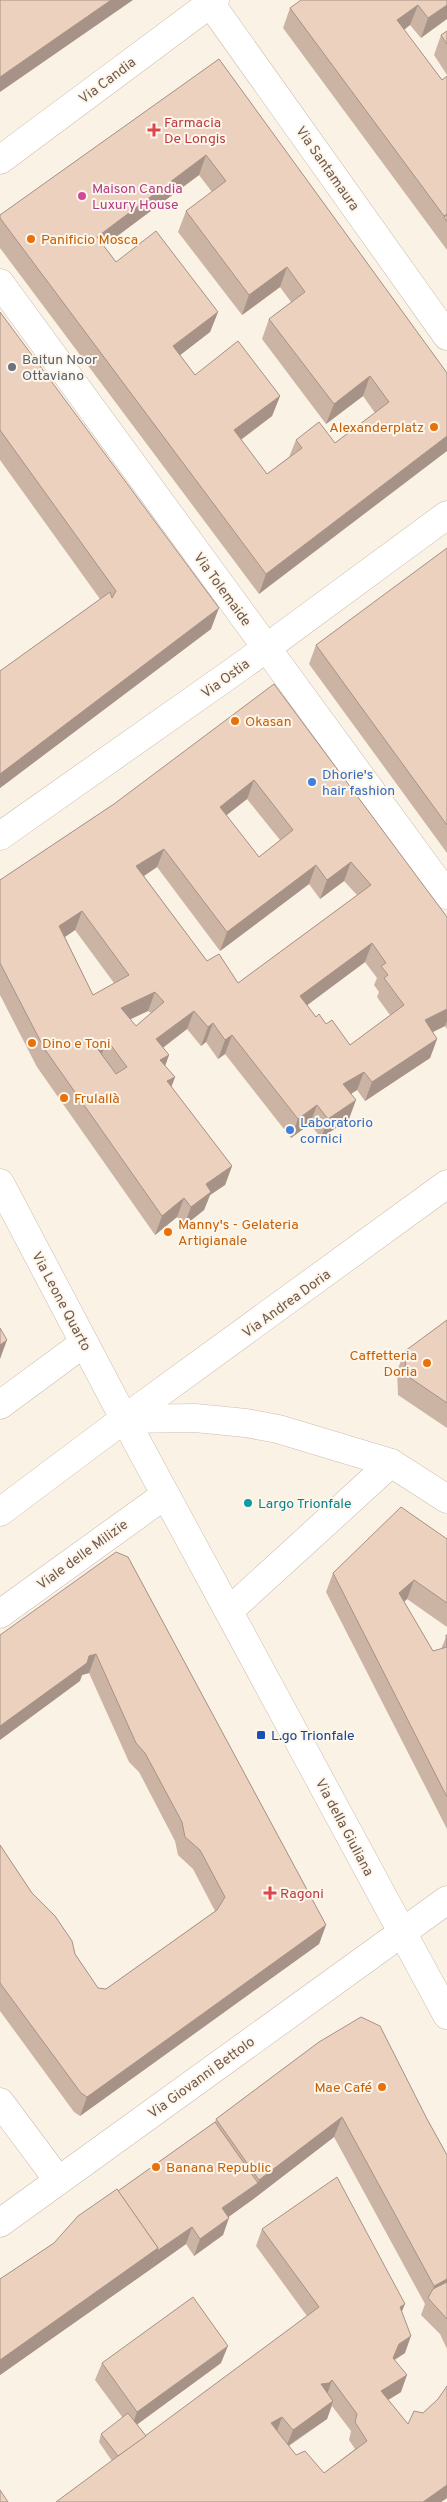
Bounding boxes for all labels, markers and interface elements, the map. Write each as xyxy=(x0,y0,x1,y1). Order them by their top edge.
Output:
street label: Via Candia xyxy=(76,54,140,108)
place label: Farmacia De Longis xyxy=(164,115,226,148)
street label: Via Santamaura xyxy=(291,123,362,214)
marker: Farmacia De Longis xyxy=(148,124,160,136)
place label: Maison Candia Luxury House xyxy=(92,181,183,214)
marker: Maison Candia Luxury House xyxy=(76,190,88,202)
place label: Panificio Mosca xyxy=(41,232,138,249)
marker: Panificio Mosca xyxy=(25,233,37,245)
place label: Baitun Noor Ottaviano xyxy=(22,352,98,385)
marker: Baitun Noor Ottaviano xyxy=(6,361,18,373)
place label: Alexanderplatz xyxy=(329,420,424,437)
marker: Alexanderplatz xyxy=(428,421,440,433)
street label: Via Tolemaide xyxy=(189,550,254,630)
street label: Via Ostia xyxy=(198,656,253,702)
place label: Okasan xyxy=(245,714,292,731)
marker: Okasan xyxy=(229,715,241,727)
place label: Dhorie's hair fashion xyxy=(322,767,395,800)
marker: Dhorie's hair fashion xyxy=(306,776,318,788)
place label: Dino e Toni xyxy=(42,1036,111,1053)
marker: Dino e Toni xyxy=(26,1037,38,1049)
place label: Frulallà xyxy=(74,1091,120,1108)
marker: Frulallà xyxy=(58,1092,70,1104)
place label: Laboratorio cornici xyxy=(300,1115,373,1148)
marker: Laboratorio cornici xyxy=(284,1124,296,1136)
place label: Manny's - Gelateria Artigianale xyxy=(178,1217,299,1250)
marker: Manny's - Gelateria Artigianale xyxy=(162,1226,174,1238)
street label: Via Leone Quarto xyxy=(27,1249,94,1354)
street label: Via Andrea Doria xyxy=(239,1267,334,1342)
place label: Caffetteria Doria xyxy=(350,1348,417,1381)
marker: Caffetteria Doria xyxy=(421,1357,433,1369)
place label: Largo Trionfale xyxy=(258,1496,352,1513)
marker: Largo Trionfale xyxy=(242,1497,254,1509)
street label: Viale delle Milizie xyxy=(34,1517,132,1594)
place label: L.go Trionfale xyxy=(271,1728,355,1745)
marker: L.go Trionfale xyxy=(255,1729,267,1741)
street label: Via della Giuliana xyxy=(311,1776,377,1879)
place label: Ragoni xyxy=(280,1886,324,1903)
marker: Ragoni xyxy=(264,1887,276,1899)
street label: Via Giovanni Bettolo xyxy=(145,2034,259,2123)
place label: Mae Café xyxy=(315,2080,372,2097)
marker: Mae Café xyxy=(376,2081,388,2093)
place label: Banana Republic xyxy=(166,2160,271,2177)
marker: Banana Republic xyxy=(150,2161,162,2173)

